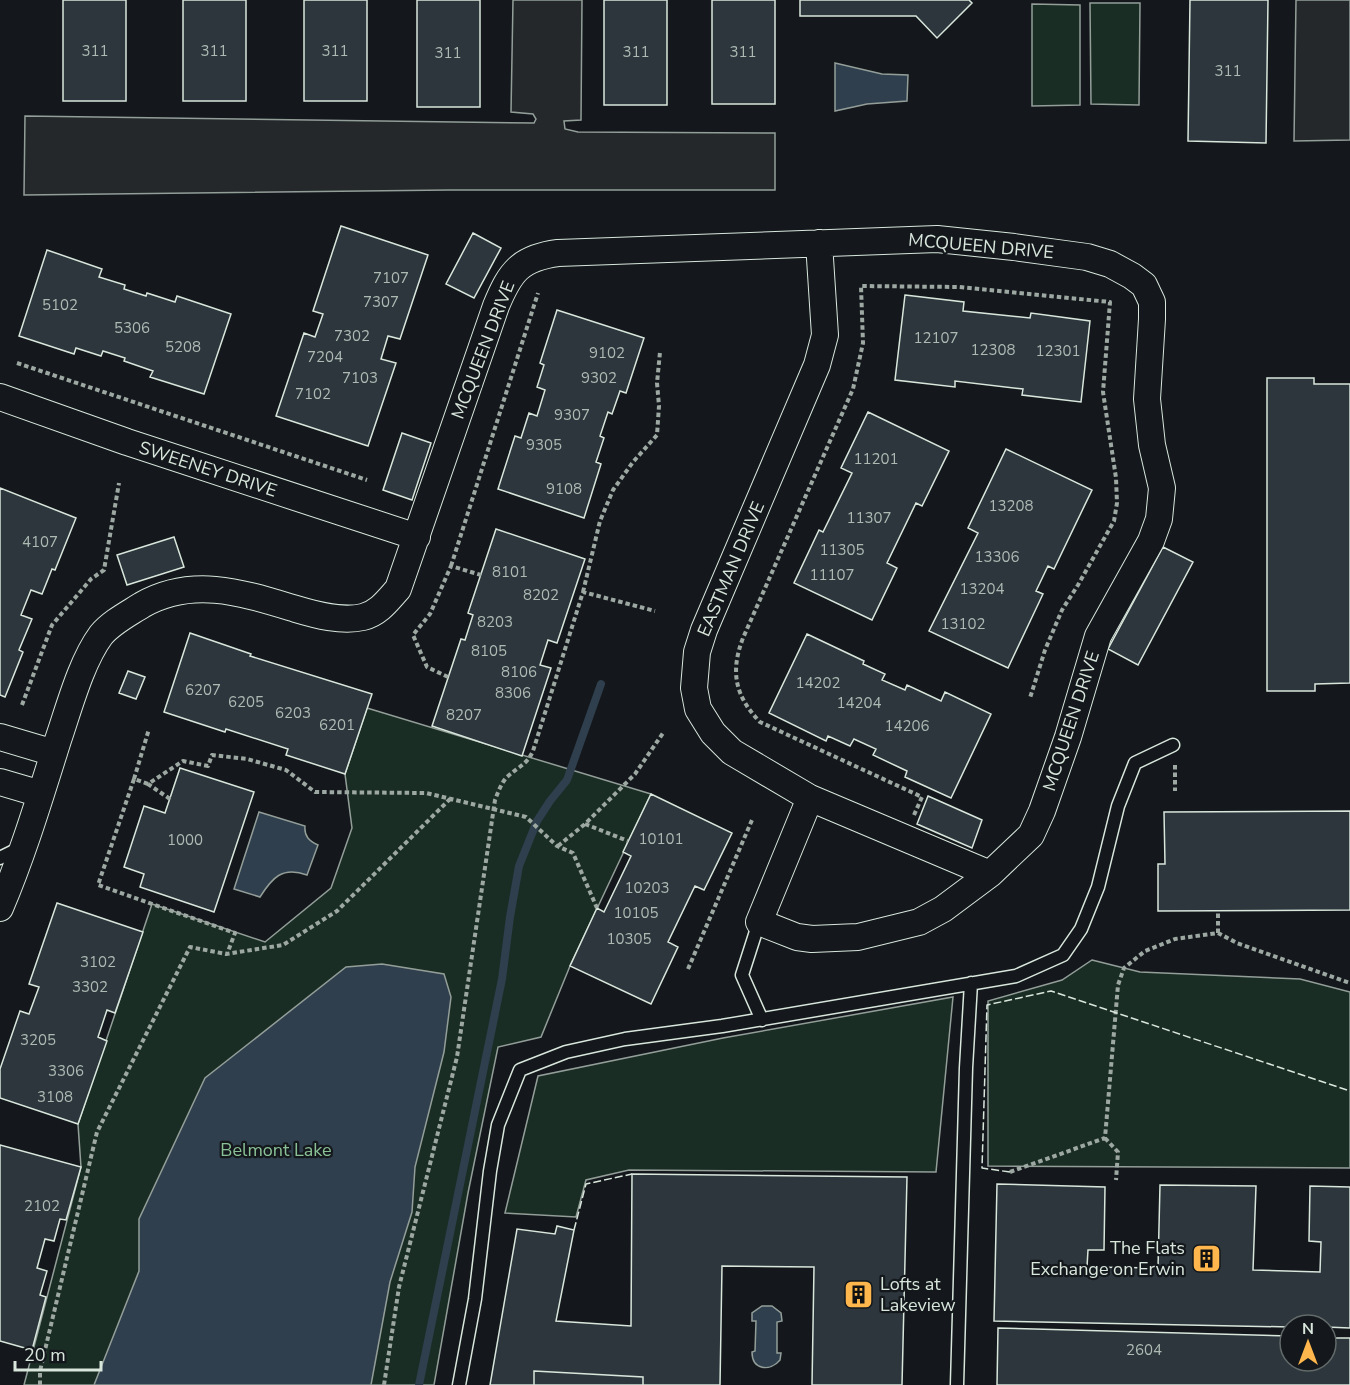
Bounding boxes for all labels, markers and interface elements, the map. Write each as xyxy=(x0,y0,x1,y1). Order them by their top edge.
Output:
house number: 311 xyxy=(81,41,109,61)
house number: 311 xyxy=(200,41,228,61)
house number: 311 xyxy=(321,41,349,61)
house number: 311 xyxy=(622,42,650,62)
house number: 311 xyxy=(729,42,757,62)
house number: 311 xyxy=(434,43,462,63)
house number: 311 xyxy=(1214,61,1242,81)
street label: MCQUEEN DRIVE xyxy=(907,228,1055,264)
house number: 7107 xyxy=(373,268,409,288)
street label: MCQUEEN DRIVE xyxy=(446,278,520,422)
house number: 7307 xyxy=(363,292,399,312)
house number: 5102 xyxy=(42,295,78,315)
house number: 5306 xyxy=(114,318,150,338)
house number: 7302 xyxy=(334,326,370,346)
house number: 12107 xyxy=(913,328,959,348)
house number: 5208 xyxy=(165,337,201,357)
house number: 12308 xyxy=(970,340,1016,360)
house number: 12301 xyxy=(1035,341,1081,361)
house number: 9102 xyxy=(589,343,625,363)
house number: 7204 xyxy=(307,347,343,367)
house number: 7103 xyxy=(342,368,378,388)
house number: 9302 xyxy=(581,368,617,388)
house number: 7102 xyxy=(295,384,331,404)
house number: 9307 xyxy=(554,405,590,425)
street label: SWEENEY DRIVE xyxy=(136,435,280,503)
house number: 9305 xyxy=(526,435,562,455)
house number: 11201 xyxy=(853,449,899,469)
house number: 9108 xyxy=(546,479,582,499)
house number: 13208 xyxy=(988,496,1034,516)
street label: EASTMAN DRIVE xyxy=(692,498,770,640)
house number: 11307 xyxy=(846,508,892,528)
house number: 4107 xyxy=(22,532,58,552)
house number: 11305 xyxy=(819,540,865,560)
house number: 13306 xyxy=(974,547,1020,567)
house number: 8101 xyxy=(492,562,528,582)
house number: 11107 xyxy=(809,565,855,585)
house number: 13204 xyxy=(959,579,1005,599)
house number: 8202 xyxy=(523,585,559,605)
house number: 8203 xyxy=(477,612,513,632)
house number: 13102 xyxy=(940,614,986,634)
house number: 8105 xyxy=(471,641,507,661)
street label: MCQUEEN DRIVE xyxy=(1037,648,1105,794)
house number: 8106 xyxy=(501,662,537,682)
house number: 14202 xyxy=(795,673,841,693)
house number: 6207 xyxy=(185,680,221,700)
house number: 8306 xyxy=(495,683,531,703)
house number: 6205 xyxy=(228,692,264,712)
house number: 14204 xyxy=(836,693,882,713)
house number: 6203 xyxy=(275,703,311,723)
house number: 8207 xyxy=(446,705,482,725)
house number: 6201 xyxy=(319,715,355,735)
house number: 14206 xyxy=(884,716,930,736)
house number: 10101 xyxy=(638,829,684,849)
house number: 1000 xyxy=(167,830,203,850)
house number: 10203 xyxy=(624,878,670,898)
house number: 10105 xyxy=(613,903,659,923)
house number: 10305 xyxy=(606,929,652,949)
house number: 3102 xyxy=(80,952,116,972)
house number: 3302 xyxy=(72,977,108,997)
house number: 3205 xyxy=(20,1030,56,1050)
house number: 3306 xyxy=(48,1061,84,1081)
house number: 3108 xyxy=(37,1087,73,1107)
park label: Belmont Lake xyxy=(220,1138,332,1162)
house number: 2102 xyxy=(24,1196,60,1216)
place label: The Flats Exchange on Erwin xyxy=(1030,1236,1185,1281)
building icon: The Flats Exchange on Erwin xyxy=(1190,1242,1222,1274)
place label: Lofts at Lakeview xyxy=(880,1272,956,1317)
building icon: Lofts at Lakeview xyxy=(843,1278,875,1310)
north arrow xyxy=(1278,1313,1338,1373)
text: N xyxy=(1302,1318,1314,1340)
scale bar xyxy=(15,1334,100,1372)
house number: 2604 xyxy=(1126,1340,1162,1360)
text: 20 m xyxy=(24,1343,66,1367)

